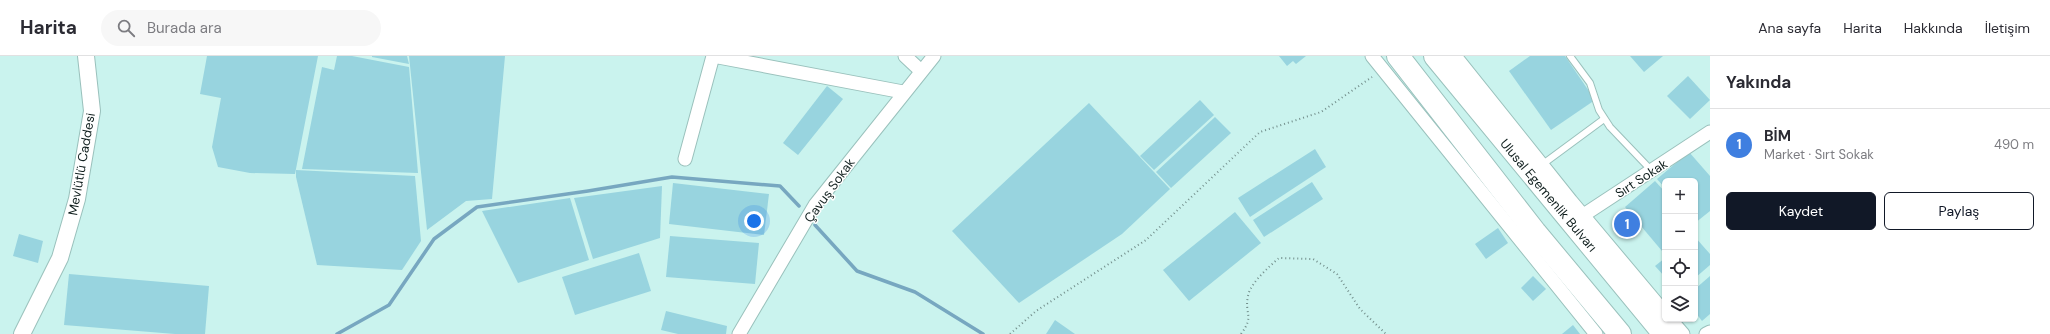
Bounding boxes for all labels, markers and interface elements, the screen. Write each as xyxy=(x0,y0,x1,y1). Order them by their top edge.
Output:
search box xyxy=(101,10,381,46)
text: Harita xyxy=(20,15,77,40)
icon: search xyxy=(115,17,137,39)
text: Burada ara xyxy=(147,18,222,38)
text: Ana sayfa xyxy=(1758,19,1821,37)
text: Harita xyxy=(1843,19,1882,37)
text: Hakkında xyxy=(1904,19,1963,37)
text: İletişim xyxy=(1985,19,2030,37)
text: Yakında xyxy=(1726,71,1791,93)
street label: Mevlütlü Caddesi xyxy=(64,111,99,217)
text: BİM xyxy=(1764,126,1791,146)
street label: Ulusal Egemenlik Bulvarı xyxy=(1496,135,1601,255)
text: 1 xyxy=(1737,136,1741,153)
text: 490 m xyxy=(1994,136,2034,153)
text: Market · Sırt Sokak xyxy=(1764,146,1874,163)
street label: Çavuş Sokak xyxy=(800,154,859,226)
street label: Sırt Sokak xyxy=(1612,155,1671,202)
map controls xyxy=(1662,178,1698,322)
button: + xyxy=(1662,178,1698,214)
button: Kaydet xyxy=(1726,192,1876,230)
button: Paylaş xyxy=(1884,192,2034,230)
pin: 1 xyxy=(1614,209,1640,239)
your location xyxy=(744,211,764,231)
button: − xyxy=(1662,214,1698,250)
button: locate xyxy=(1662,250,1698,286)
button: layers xyxy=(1662,286,1698,322)

